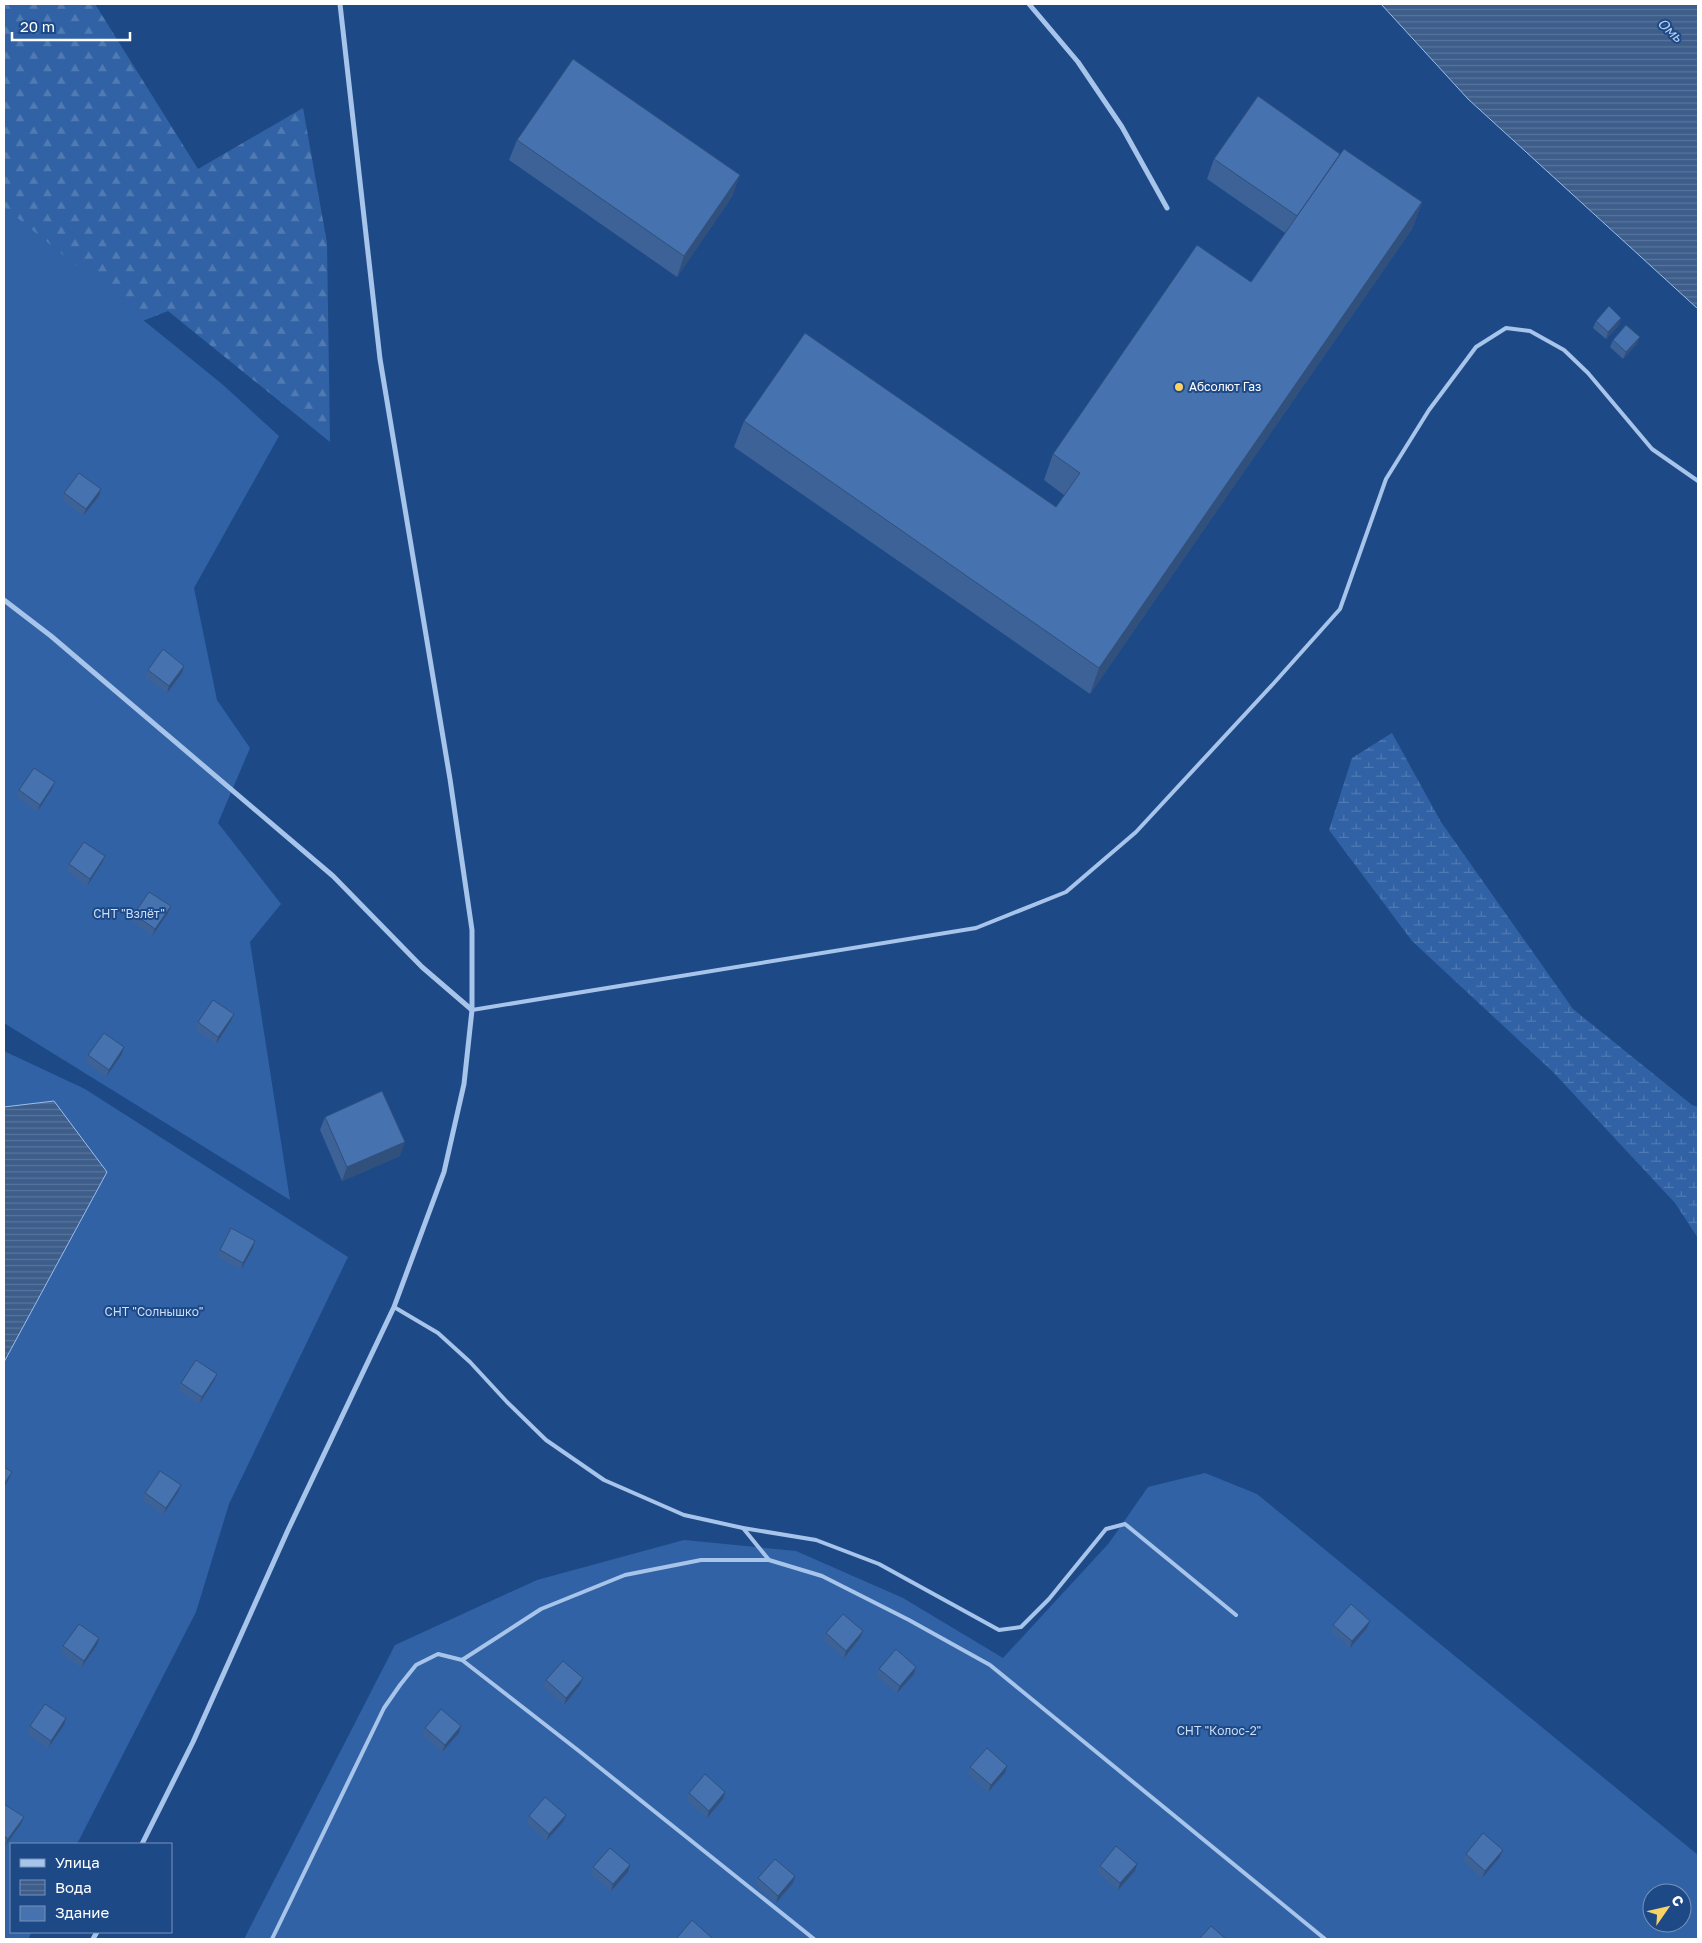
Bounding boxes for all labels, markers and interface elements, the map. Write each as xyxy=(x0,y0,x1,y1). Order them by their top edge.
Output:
scale bar xyxy=(12,10,130,42)
water label: Омь xyxy=(1654,14,1687,46)
text: 20 m xyxy=(20,17,55,35)
place label: Абсолют Газ xyxy=(1189,379,1261,394)
marker: Абсолют Газ xyxy=(1173,381,1185,393)
park label: СНТ "Взлёт" xyxy=(93,906,165,921)
park label: СНТ "Солнышко" xyxy=(105,1304,203,1319)
park label: СНТ "Колос-2" xyxy=(1177,1723,1261,1738)
legend xyxy=(10,1843,172,1933)
text: Улица xyxy=(55,1853,100,1871)
text: Вода xyxy=(55,1878,92,1896)
north arrow xyxy=(1642,1883,1692,1933)
text: С xyxy=(1668,1892,1688,1909)
text: Здание xyxy=(55,1903,109,1921)

